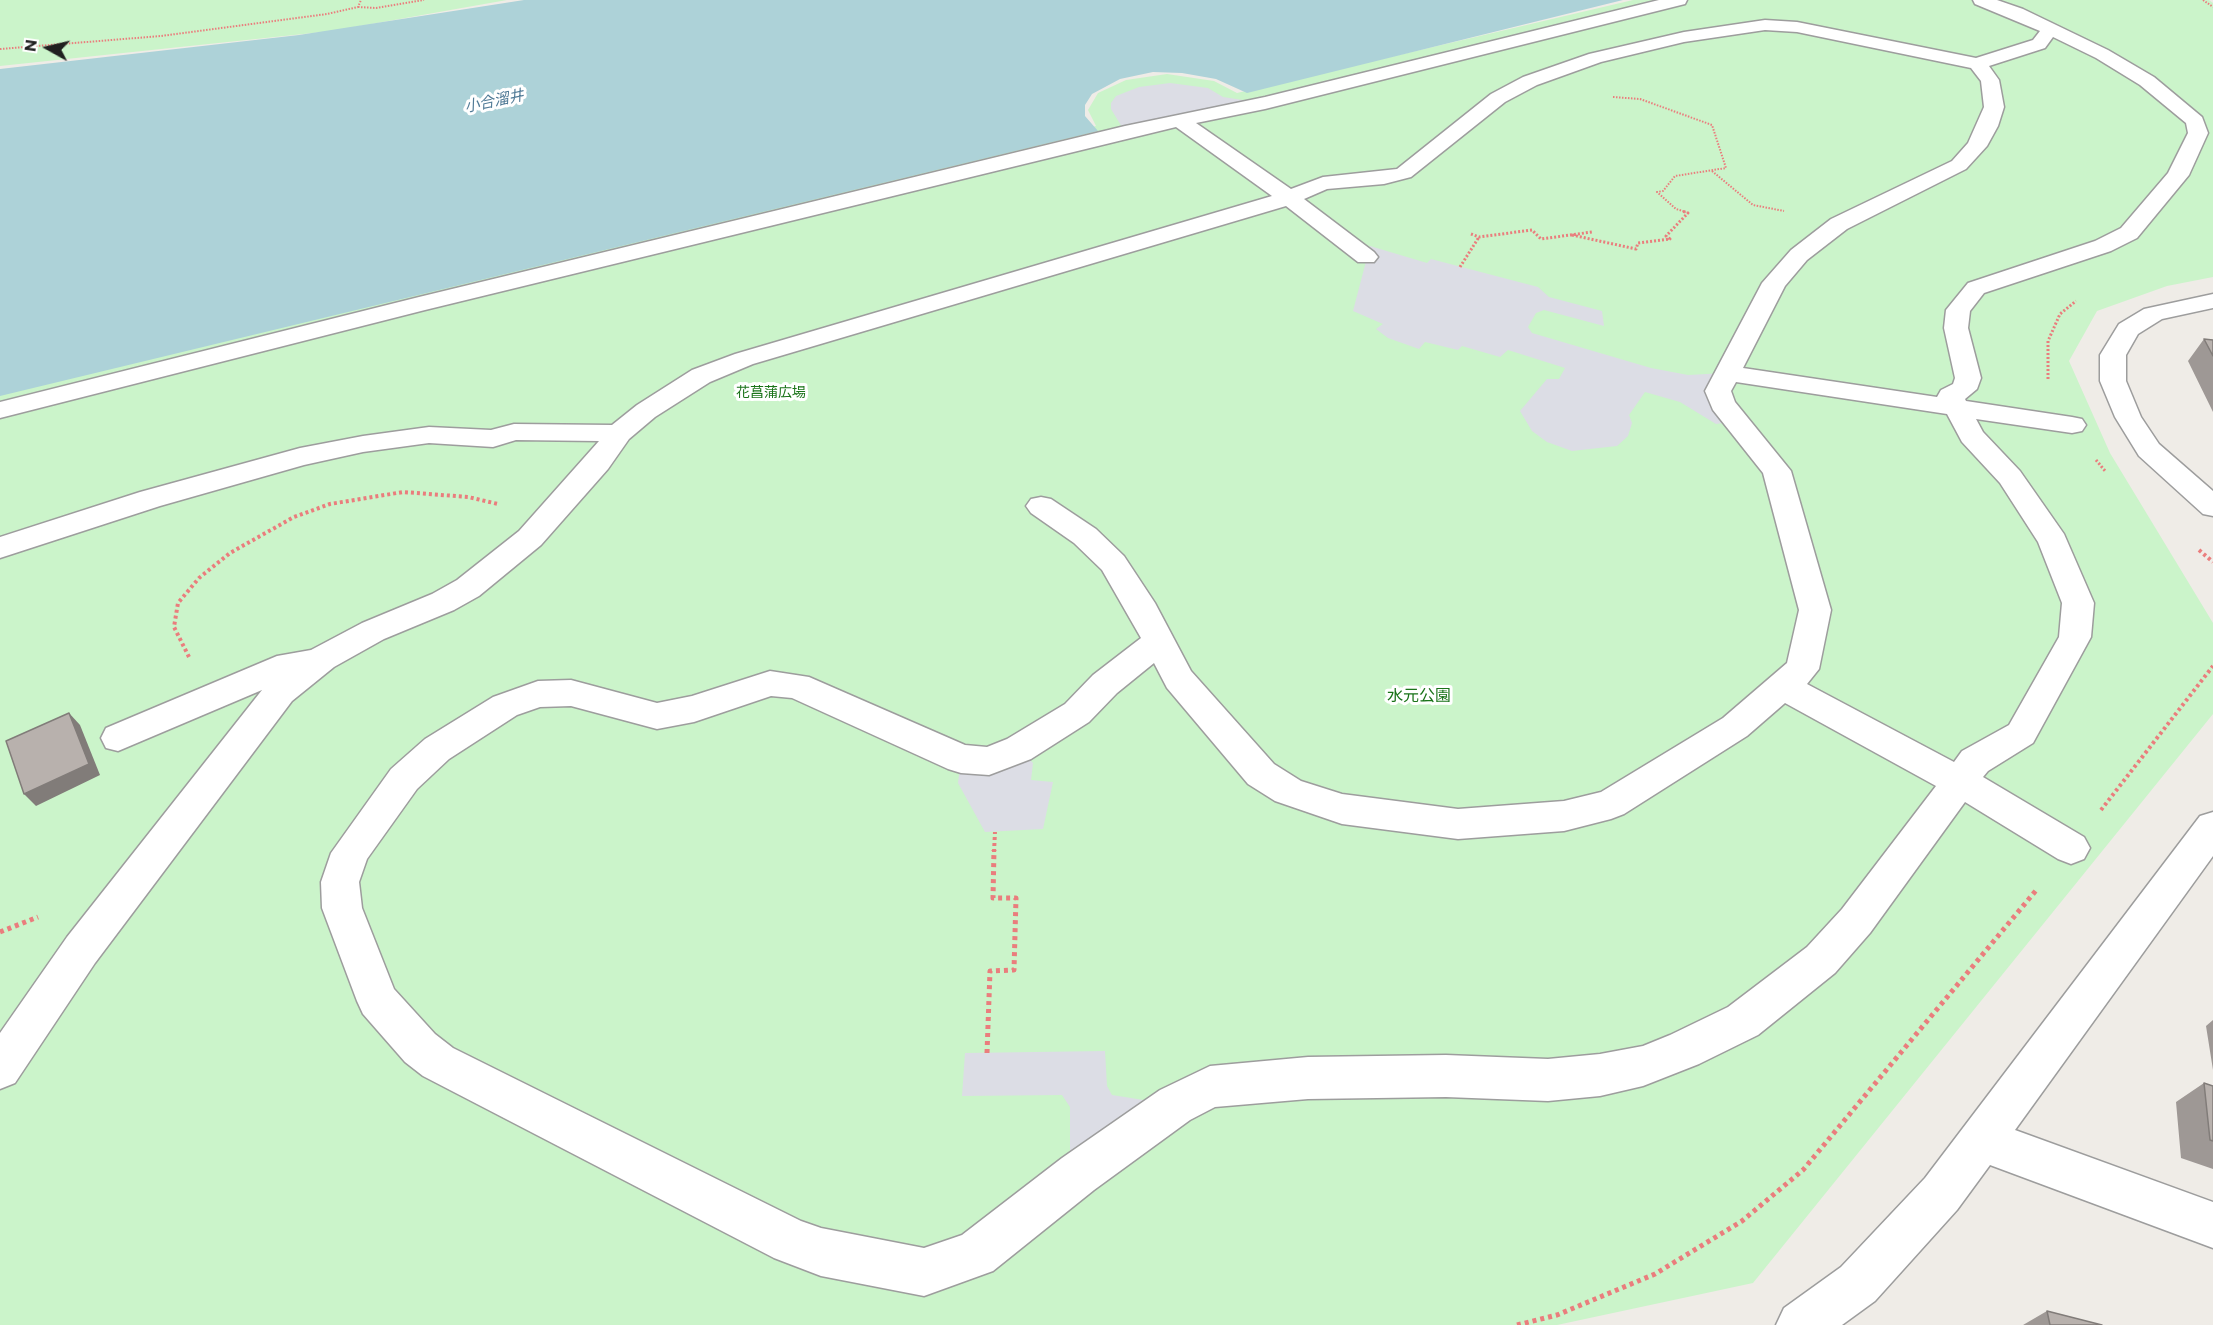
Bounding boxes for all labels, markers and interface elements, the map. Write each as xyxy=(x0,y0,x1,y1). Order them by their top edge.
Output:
north arrow xyxy=(18,18,78,78)
text: N xyxy=(19,38,40,53)
water label: 小合溜井 xyxy=(463,86,525,116)
park label: 花菖蒲広場 xyxy=(736,384,806,400)
park label: 水元公園 xyxy=(1387,686,1451,706)

